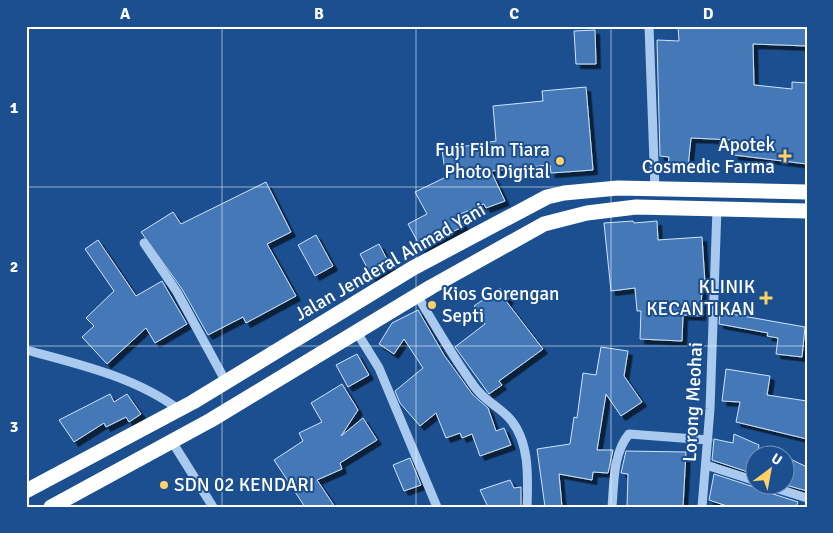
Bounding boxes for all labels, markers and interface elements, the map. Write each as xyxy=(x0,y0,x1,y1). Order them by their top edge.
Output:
text: A xyxy=(120,4,131,24)
text: B xyxy=(314,4,324,24)
text: C xyxy=(509,4,519,24)
text: D xyxy=(703,4,714,24)
text: 1 xyxy=(10,98,19,118)
place label: Apotek Cosmedic Farma xyxy=(642,133,775,179)
place label: Fuji Film Tiara Photo Digital xyxy=(435,138,550,184)
marker: Apotek Cosmedic Farma xyxy=(779,150,791,162)
marker: Fuji Film Tiara Photo Digital xyxy=(554,155,566,167)
street label: Jalan Jenderal Ahmad Yani xyxy=(290,198,490,326)
text: 2 xyxy=(10,257,18,277)
place label: KLINIK KECANTIKAN xyxy=(646,275,756,321)
place label: Kios Gorengan Septi xyxy=(442,282,559,328)
marker: KLINIK KECANTIKAN xyxy=(759,291,773,305)
marker: Kios Gorengan Septi xyxy=(426,299,438,311)
street label: Lorong Meohai xyxy=(678,341,708,463)
text: 3 xyxy=(10,417,18,437)
north arrow xyxy=(746,446,796,496)
text: U xyxy=(768,450,785,469)
place label: SDN 02 KENDARI xyxy=(174,473,314,497)
marker: SDN 02 KENDARI xyxy=(158,479,170,491)

